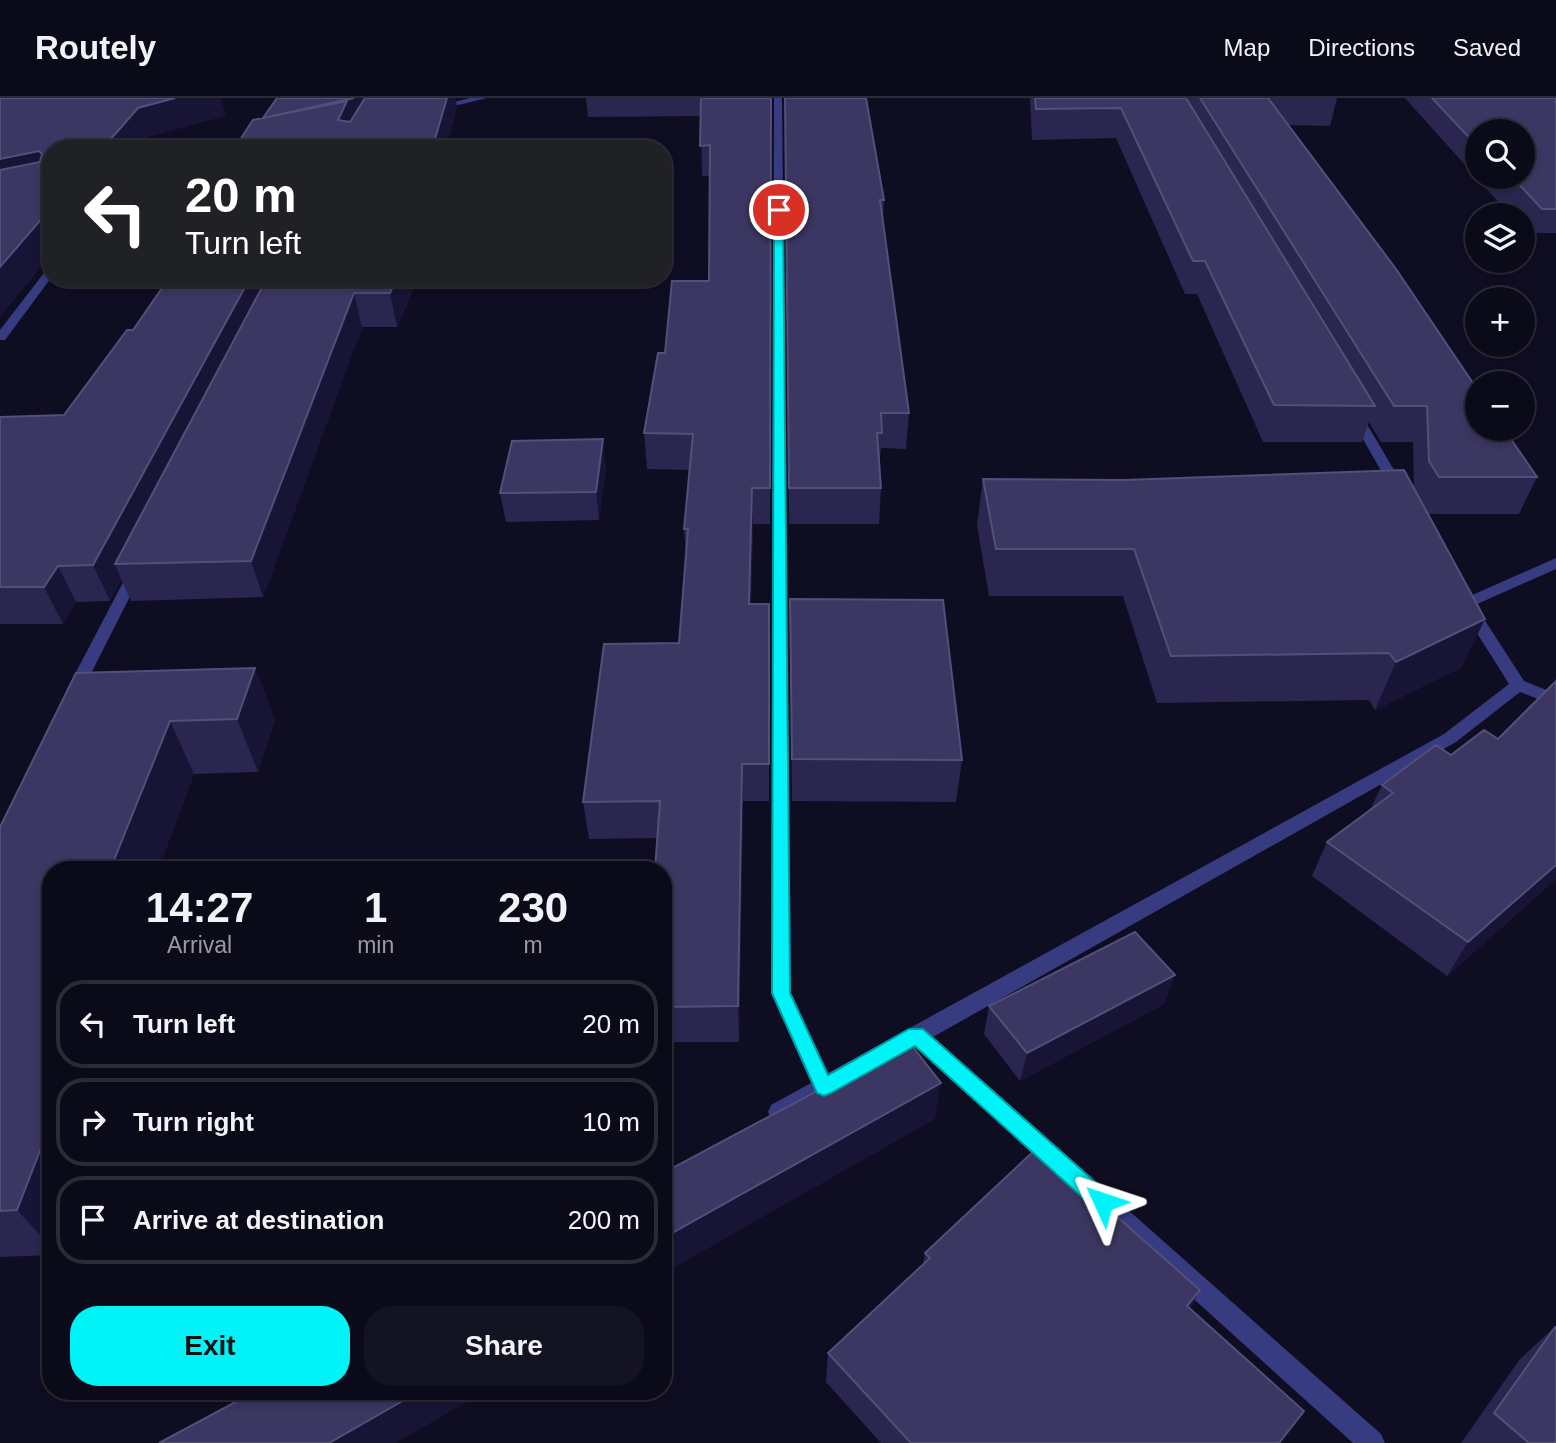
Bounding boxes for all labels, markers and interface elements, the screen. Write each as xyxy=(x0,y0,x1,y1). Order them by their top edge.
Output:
text: Routely xyxy=(35,29,156,66)
text: Map xyxy=(1224,34,1270,61)
text: Directions xyxy=(1308,34,1415,61)
text: Saved xyxy=(1453,34,1521,61)
map controls xyxy=(1465,119,1535,441)
button: search xyxy=(1465,119,1535,189)
icon: left xyxy=(70,168,161,259)
text: 20 m xyxy=(185,168,297,222)
pin xyxy=(749,180,809,240)
icon: arrive xyxy=(760,191,798,229)
button: layers xyxy=(1465,203,1535,273)
text: Turn left xyxy=(185,225,301,261)
button: + xyxy=(1465,287,1535,357)
button: − xyxy=(1465,371,1535,441)
text: 14:27 xyxy=(146,884,253,931)
text: 1 xyxy=(364,884,387,931)
text: 230 xyxy=(498,884,568,931)
text: Arrival xyxy=(167,932,232,958)
text: min xyxy=(357,932,394,958)
text: m xyxy=(524,932,543,958)
icon: left xyxy=(74,1005,112,1043)
text: Turn left xyxy=(133,1009,235,1039)
text: 20 m xyxy=(582,1009,640,1039)
icon: right xyxy=(74,1103,112,1141)
text: Turn right xyxy=(133,1107,254,1137)
text: 10 m xyxy=(582,1107,640,1137)
position arrow xyxy=(1066,1165,1140,1239)
icon: arrive xyxy=(74,1201,112,1239)
text: Arrive at destination xyxy=(133,1205,384,1235)
text: 200 m xyxy=(568,1205,640,1235)
button: Exit xyxy=(70,1306,350,1386)
button: Share xyxy=(364,1306,644,1386)

